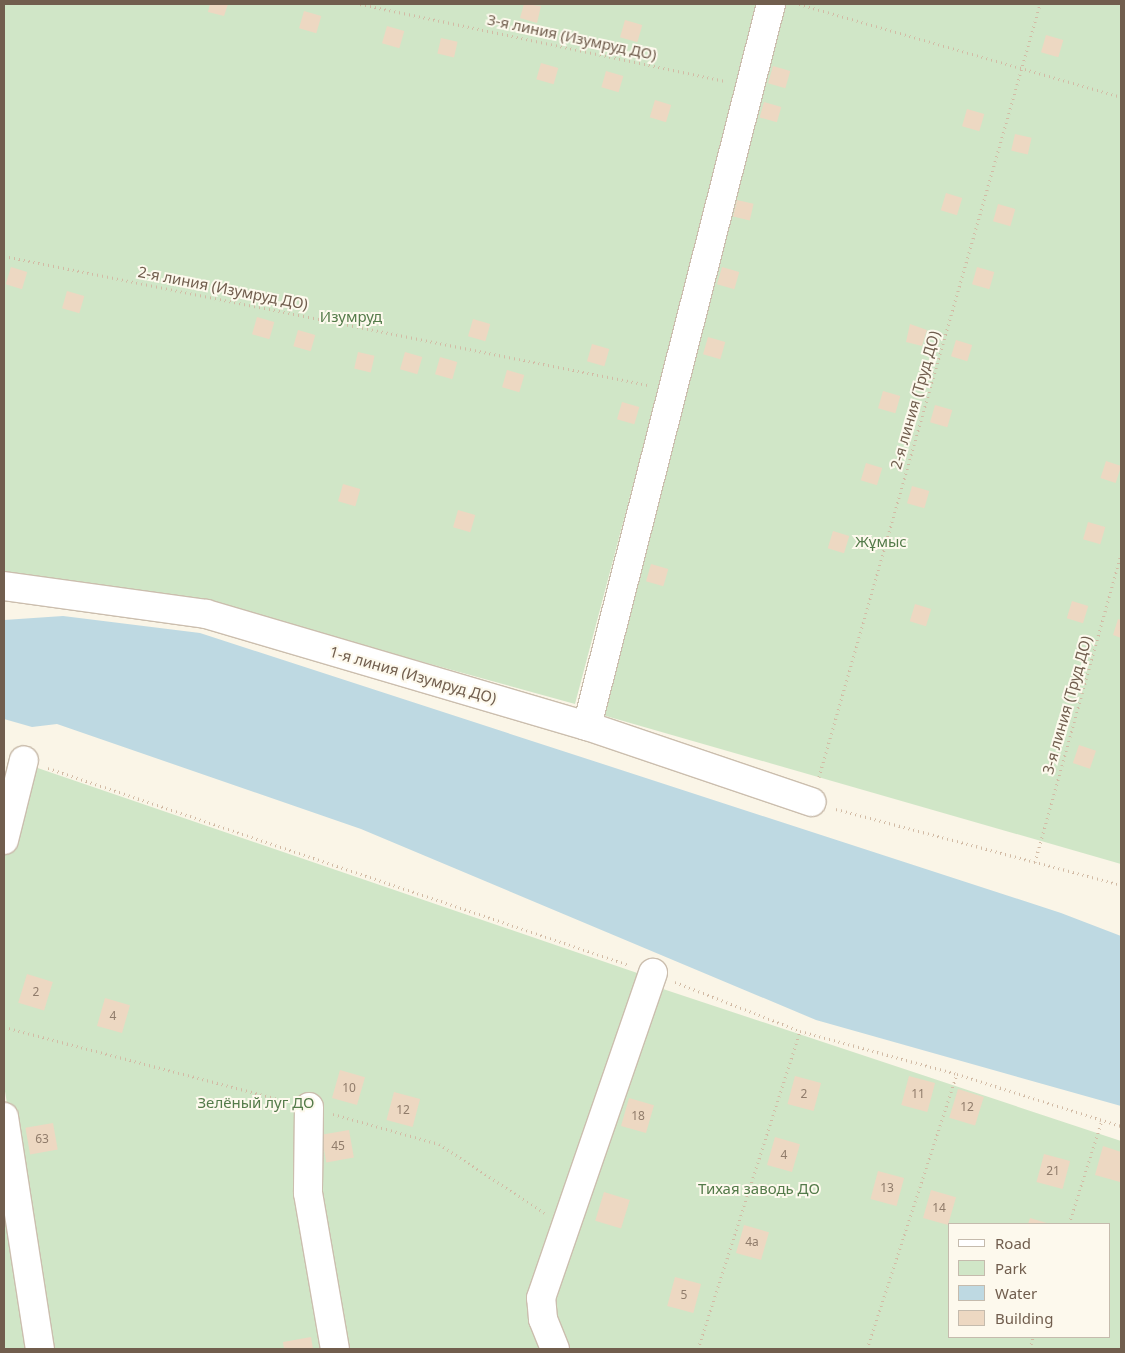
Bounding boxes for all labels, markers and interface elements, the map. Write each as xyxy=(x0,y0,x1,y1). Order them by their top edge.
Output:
street label: 3-я линия (Изумруд ДО) xyxy=(486,10,658,64)
street label: 2-я линия (Изумруд ДО) xyxy=(136,263,310,313)
park label: Изумруд xyxy=(320,308,382,326)
street label: 2-я линия (Труд ДО) xyxy=(887,329,943,471)
park label: Жұмыс xyxy=(855,533,907,551)
street label: 3-я линия (Труд ДО) xyxy=(1039,634,1095,776)
street label: 1-я линия (Изумруд ДО) xyxy=(327,643,499,707)
house number: 2 xyxy=(33,985,39,999)
house number: 4 xyxy=(110,1009,116,1023)
house number: 10 xyxy=(342,1081,356,1095)
house number: 2 xyxy=(801,1087,807,1101)
house number: 11 xyxy=(911,1087,925,1101)
park label: Зелёный луг ДО xyxy=(197,1094,315,1112)
house number: 12 xyxy=(960,1100,974,1114)
house number: 12 xyxy=(396,1103,410,1117)
house number: 18 xyxy=(631,1109,645,1123)
house number: 63 xyxy=(35,1132,49,1146)
house number: 45 xyxy=(331,1139,345,1153)
house number: 4 xyxy=(781,1148,787,1162)
house number: 21 xyxy=(1046,1164,1060,1178)
park label: Тихая заводь ДО xyxy=(698,1180,820,1198)
house number: 13 xyxy=(880,1181,894,1195)
house number: 14 xyxy=(932,1201,946,1215)
legend xyxy=(948,1223,1110,1338)
text: Road xyxy=(995,1233,1031,1253)
house number: 4а xyxy=(745,1235,759,1249)
text: Park xyxy=(995,1258,1027,1278)
text: Water xyxy=(995,1283,1037,1303)
house number: 5 xyxy=(681,1288,687,1302)
text: Building xyxy=(995,1308,1053,1328)

